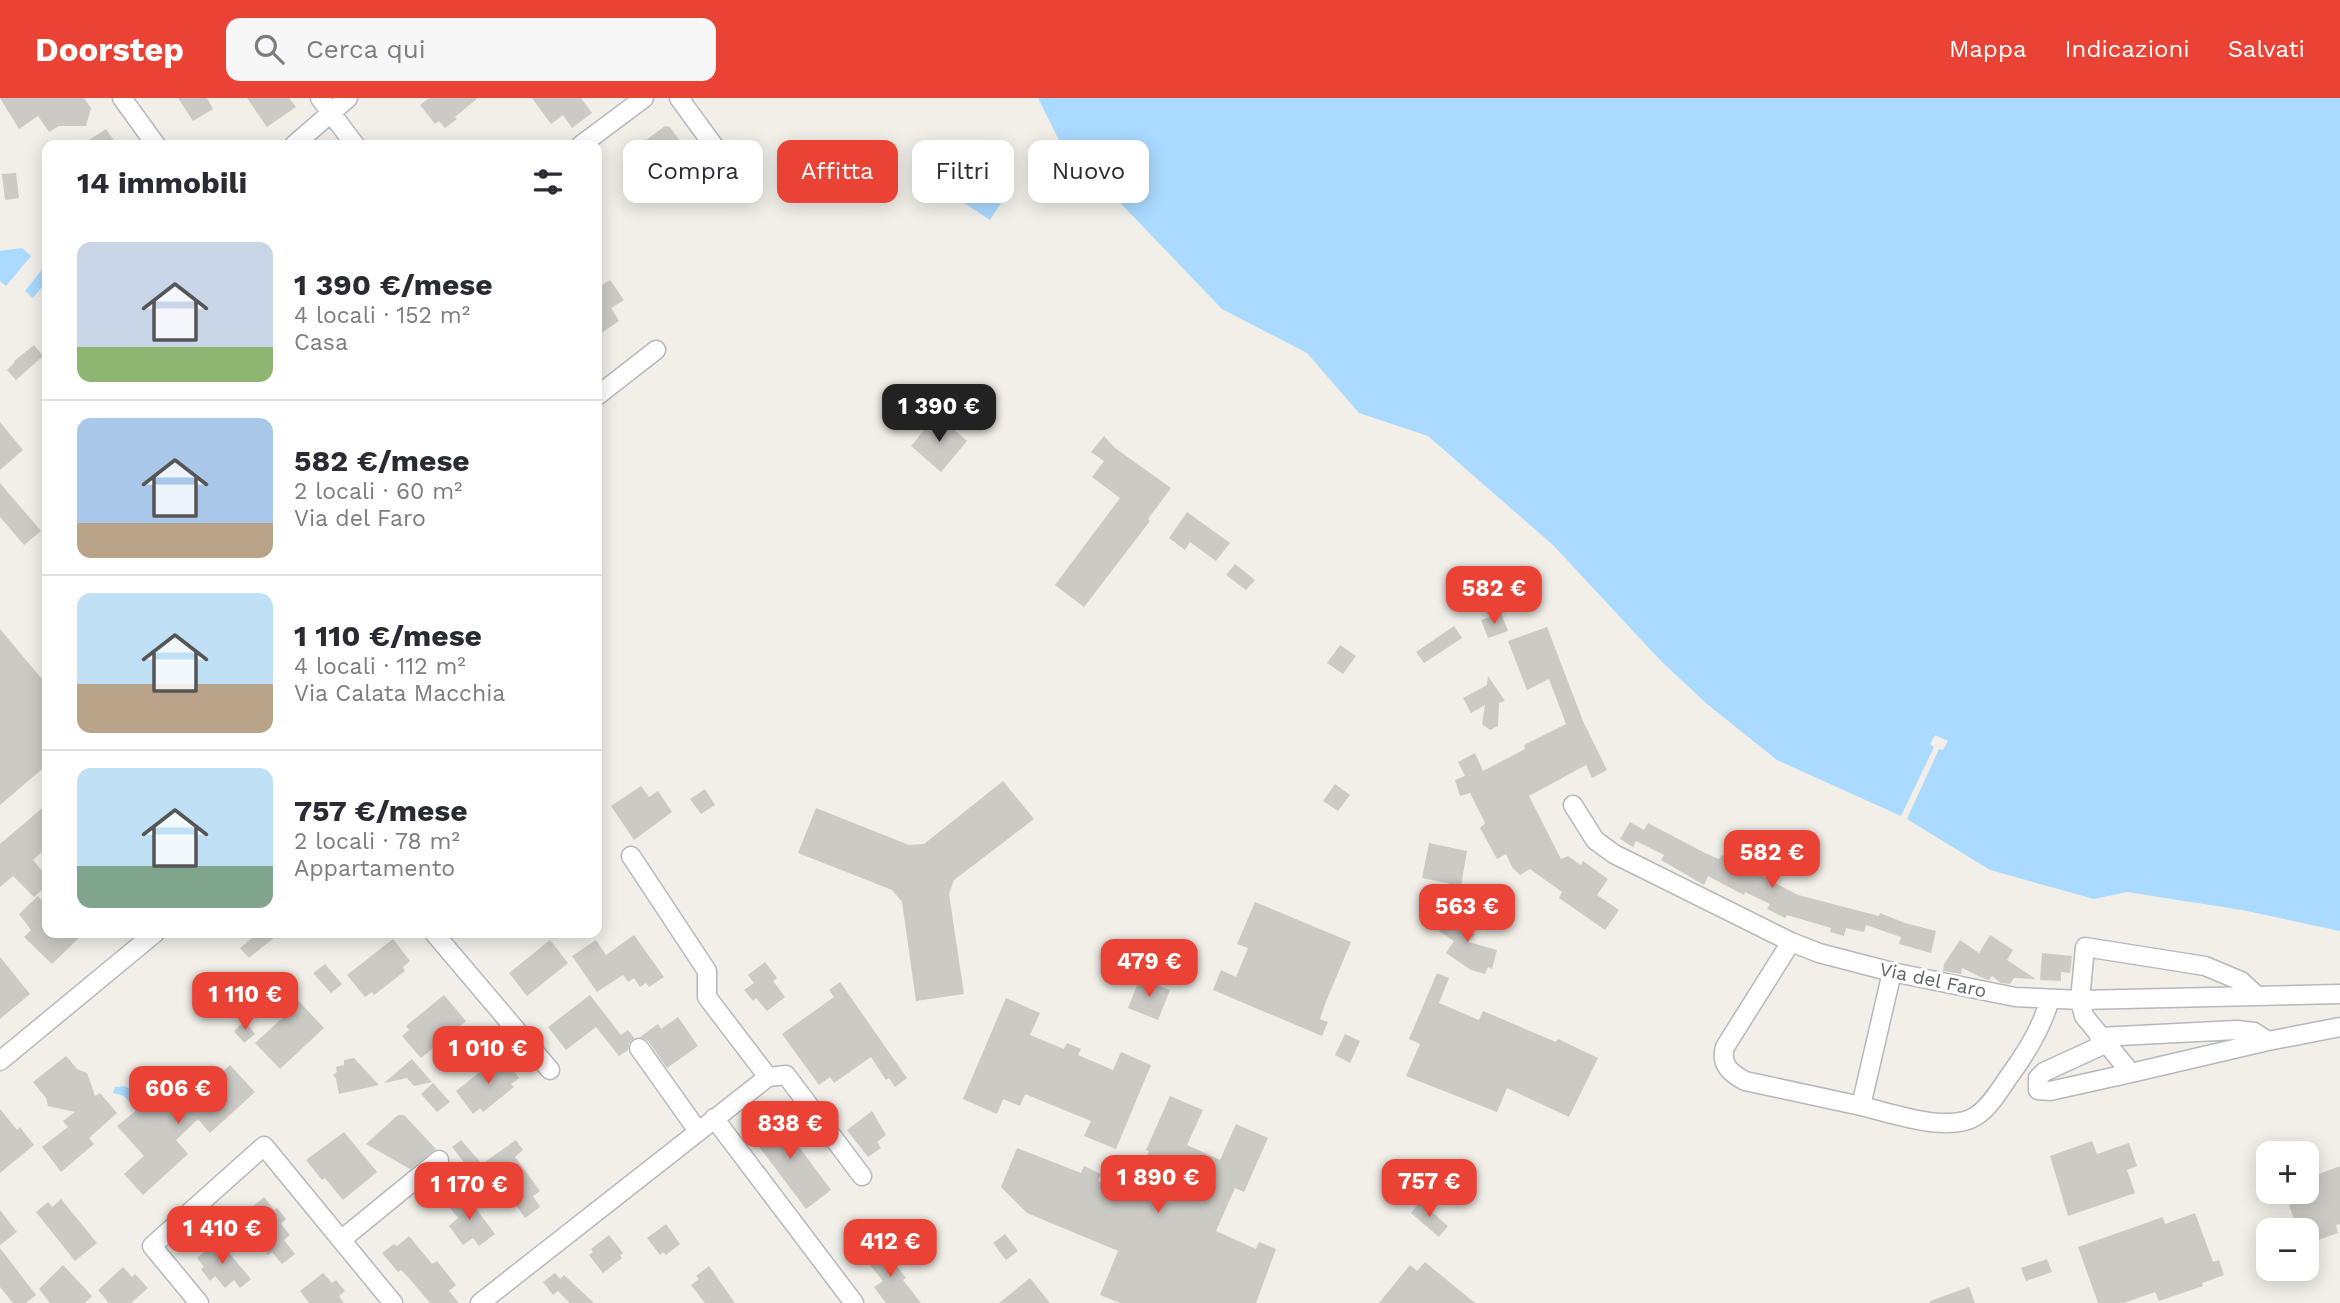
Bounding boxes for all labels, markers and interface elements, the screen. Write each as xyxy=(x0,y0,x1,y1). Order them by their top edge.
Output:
search box xyxy=(226,18,716,81)
text: Doorstep xyxy=(35,30,184,69)
icon: search xyxy=(250,30,288,68)
text: Cerca qui xyxy=(306,34,426,64)
text: Mappa xyxy=(1949,35,2027,63)
text: Indicazioni xyxy=(2065,35,2190,63)
text: Salvati xyxy=(2228,35,2305,63)
chip: Compra xyxy=(623,140,763,203)
chip: Affitta xyxy=(777,140,898,203)
chip: Filtri xyxy=(912,140,1014,203)
chip: Nuovo xyxy=(1028,140,1149,203)
icon: filters xyxy=(529,163,567,201)
text: 14 immobili xyxy=(77,165,247,200)
text: 1 390 €/mese xyxy=(294,267,493,302)
icon: home xyxy=(133,270,217,354)
text: 4 locali · 152 m² xyxy=(294,302,470,329)
text: Casa xyxy=(294,329,348,356)
pin: 1 390 € xyxy=(874,384,1004,444)
text: 1 390 € xyxy=(898,393,980,420)
text: 582 €/mese xyxy=(294,443,470,478)
icon: home xyxy=(133,446,217,530)
text: 2 locali · 60 m² xyxy=(294,478,462,505)
text: Via del Faro xyxy=(294,505,426,532)
pin: 582 € xyxy=(1445,566,1543,626)
text: 582 € xyxy=(1462,575,1526,602)
text: 1 110 €/mese xyxy=(294,618,482,653)
icon: home xyxy=(133,621,217,705)
text: 4 locali · 112 m² xyxy=(294,653,466,680)
text: Via Calata Macchia xyxy=(294,680,505,707)
text: 757 €/mese xyxy=(294,793,468,828)
icon: home xyxy=(133,796,217,880)
text: 2 locali · 78 m² xyxy=(294,828,460,855)
pin: 582 € xyxy=(1723,830,1821,890)
text: 582 € xyxy=(1740,839,1804,866)
text: Appartamento xyxy=(294,855,455,882)
pin: 563 € xyxy=(1418,884,1516,944)
text: 563 € xyxy=(1435,893,1499,920)
pin: 479 € xyxy=(1100,940,1198,999)
text: 479 € xyxy=(1117,948,1181,975)
street label: Via del Faro xyxy=(1877,957,1989,1003)
pin: 1 110 € xyxy=(180,972,310,1032)
text: 1 110 € xyxy=(208,981,282,1008)
pin: 1 010 € xyxy=(423,1026,553,1086)
text: 1 010 € xyxy=(449,1035,527,1062)
pin: 606 € xyxy=(129,1066,227,1126)
text: 606 € xyxy=(145,1075,211,1102)
pin: 838 € xyxy=(741,1102,839,1161)
text: 838 € xyxy=(757,1110,823,1137)
map controls xyxy=(2256,1141,2319,1281)
button: + xyxy=(2256,1141,2319,1204)
pin: 1 890 € xyxy=(1093,1156,1223,1215)
pin: 757 € xyxy=(1380,1160,1478,1219)
pin: 1 170 € xyxy=(404,1162,534,1222)
text: 1 890 € xyxy=(1117,1164,1199,1191)
text: 757 € xyxy=(1398,1168,1460,1195)
text: 1 170 € xyxy=(430,1171,508,1198)
pin: 1 410 € xyxy=(157,1206,287,1266)
text: 1 410 € xyxy=(183,1215,261,1242)
button: − xyxy=(2256,1218,2319,1281)
pin: 412 € xyxy=(841,1220,939,1279)
text: 412 € xyxy=(860,1228,920,1255)

